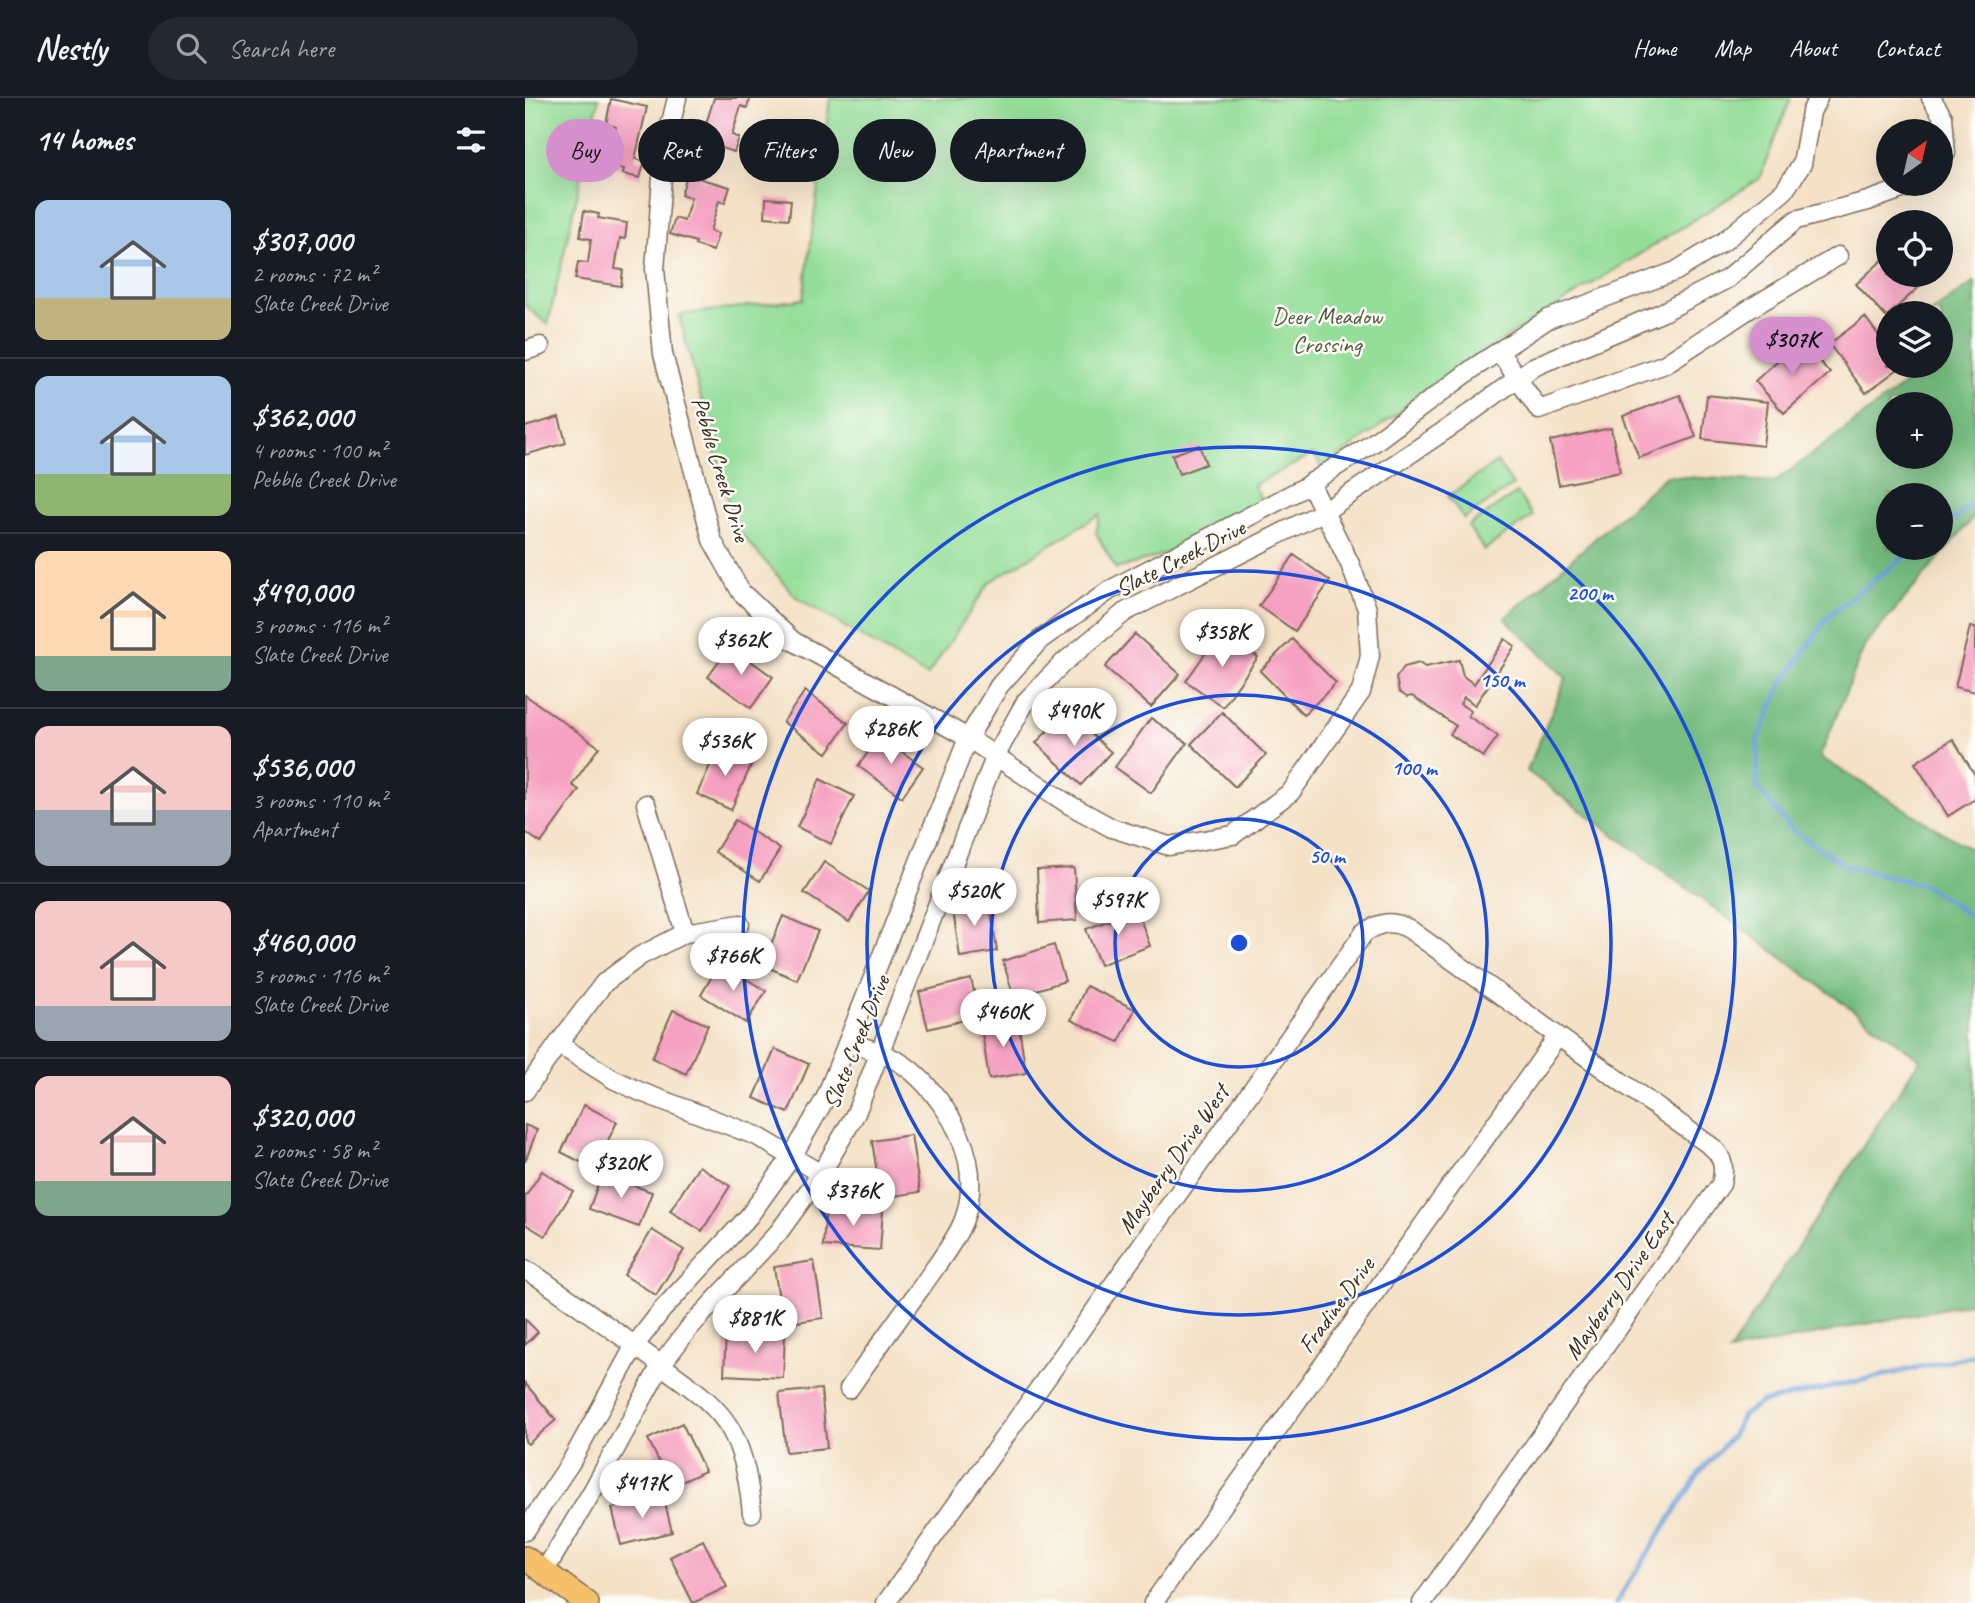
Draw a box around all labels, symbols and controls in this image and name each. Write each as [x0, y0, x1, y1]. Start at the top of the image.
search box [148, 17, 638, 80]
text: Nestly [35, 27, 106, 69]
icon: search [172, 29, 210, 67]
text: Search here [228, 32, 334, 65]
text: Home [1633, 33, 1676, 63]
text: Map [1714, 33, 1751, 63]
text: About [1789, 33, 1837, 63]
text: Contact [1875, 33, 1940, 63]
chip: Buy [546, 119, 624, 182]
chip: Rent [638, 119, 725, 182]
chip: Filters [739, 119, 839, 182]
chip: New [853, 119, 936, 182]
chip: Apartment [950, 119, 1086, 182]
north arrow [1876, 119, 1953, 196]
map controls [1876, 119, 1953, 560]
text: 14 homes [35, 121, 133, 159]
icon: filters [452, 121, 490, 159]
button: locate [1876, 210, 1953, 287]
text: $307,000 [252, 222, 352, 260]
icon: home [91, 228, 175, 312]
text: 2 rooms · 72 m² [252, 260, 376, 289]
text: Slate Creek Drive [252, 289, 387, 318]
park label: Deer Meadow Crossing [1272, 301, 1384, 359]
button: layers [1876, 301, 1953, 378]
pin: $307K [1743, 317, 1841, 377]
text: $307K [1766, 325, 1819, 354]
button: + [1876, 392, 1953, 469]
street label: Pebble Creek Drive [685, 393, 758, 547]
text: $362,000 [252, 398, 353, 436]
icon: home [91, 404, 175, 488]
text: 4 rooms · 100 m² [252, 436, 387, 465]
text: Pebble Creek Drive [252, 465, 396, 494]
button: − [1876, 483, 1953, 560]
street label: Slate Creek Drive [1110, 512, 1252, 603]
text: $490,000 [252, 573, 352, 611]
icon: home [91, 579, 175, 663]
text: 200 m [1567, 580, 1615, 606]
pin: $358K [1173, 610, 1271, 669]
text: 3 rooms · 116 m² [252, 611, 387, 640]
text: $358K [1196, 617, 1248, 646]
pin: $362K [692, 618, 790, 677]
text: $362K [714, 625, 768, 654]
text: Slate Creek Drive [252, 640, 387, 669]
text: 150 m [1479, 667, 1527, 693]
pin: $490K [1025, 688, 1123, 748]
text: $490K [1048, 696, 1100, 725]
pin: $286K [842, 706, 940, 766]
text: $286K [864, 714, 918, 743]
pin: $536K [676, 718, 774, 778]
text: $536K [698, 726, 752, 755]
text: $536,000 [252, 748, 353, 786]
icon: home [91, 754, 175, 838]
text: 100 m [1391, 755, 1439, 781]
text: 3 rooms · 110 m² [252, 786, 387, 815]
text: Apartment [252, 815, 337, 844]
text: 50 m [1309, 843, 1347, 869]
pin: $520K [925, 868, 1023, 928]
text: $520K [948, 876, 1000, 905]
pin: $597K [1069, 878, 1167, 937]
text: $597K [1092, 885, 1144, 914]
text: $460,000 [252, 923, 353, 961]
icon: home [91, 929, 175, 1013]
centre of rings [1227, 931, 1251, 955]
pin: $766K [684, 934, 782, 993]
text: $766K [706, 941, 760, 970]
text: 3 rooms · 116 m² [252, 961, 387, 990]
street label: Slate Creek Drive [816, 969, 897, 1113]
text: Slate Creek Drive [252, 990, 387, 1019]
pin: $460K [954, 990, 1052, 1049]
text: $460K [976, 997, 1030, 1026]
street label: Mayberry Drive West [1111, 1076, 1237, 1239]
text: $320,000 [252, 1098, 352, 1136]
icon: home [91, 1104, 175, 1188]
text: 2 rooms · 58 m² [252, 1136, 376, 1165]
pin: $320K [572, 1140, 670, 1200]
text: $320K [594, 1148, 648, 1177]
text: Slate Creek Drive [252, 1165, 387, 1194]
pin: $376K [804, 1168, 902, 1228]
text: $376K [826, 1176, 880, 1205]
street label: Mayberry Drive East [1557, 1204, 1682, 1365]
street label: Fradine Drive [1291, 1249, 1382, 1359]
pin: $881K [706, 1296, 804, 1355]
text: $881K [728, 1303, 782, 1332]
pin: $417K [593, 1460, 691, 1520]
text: $417K [616, 1468, 669, 1497]

